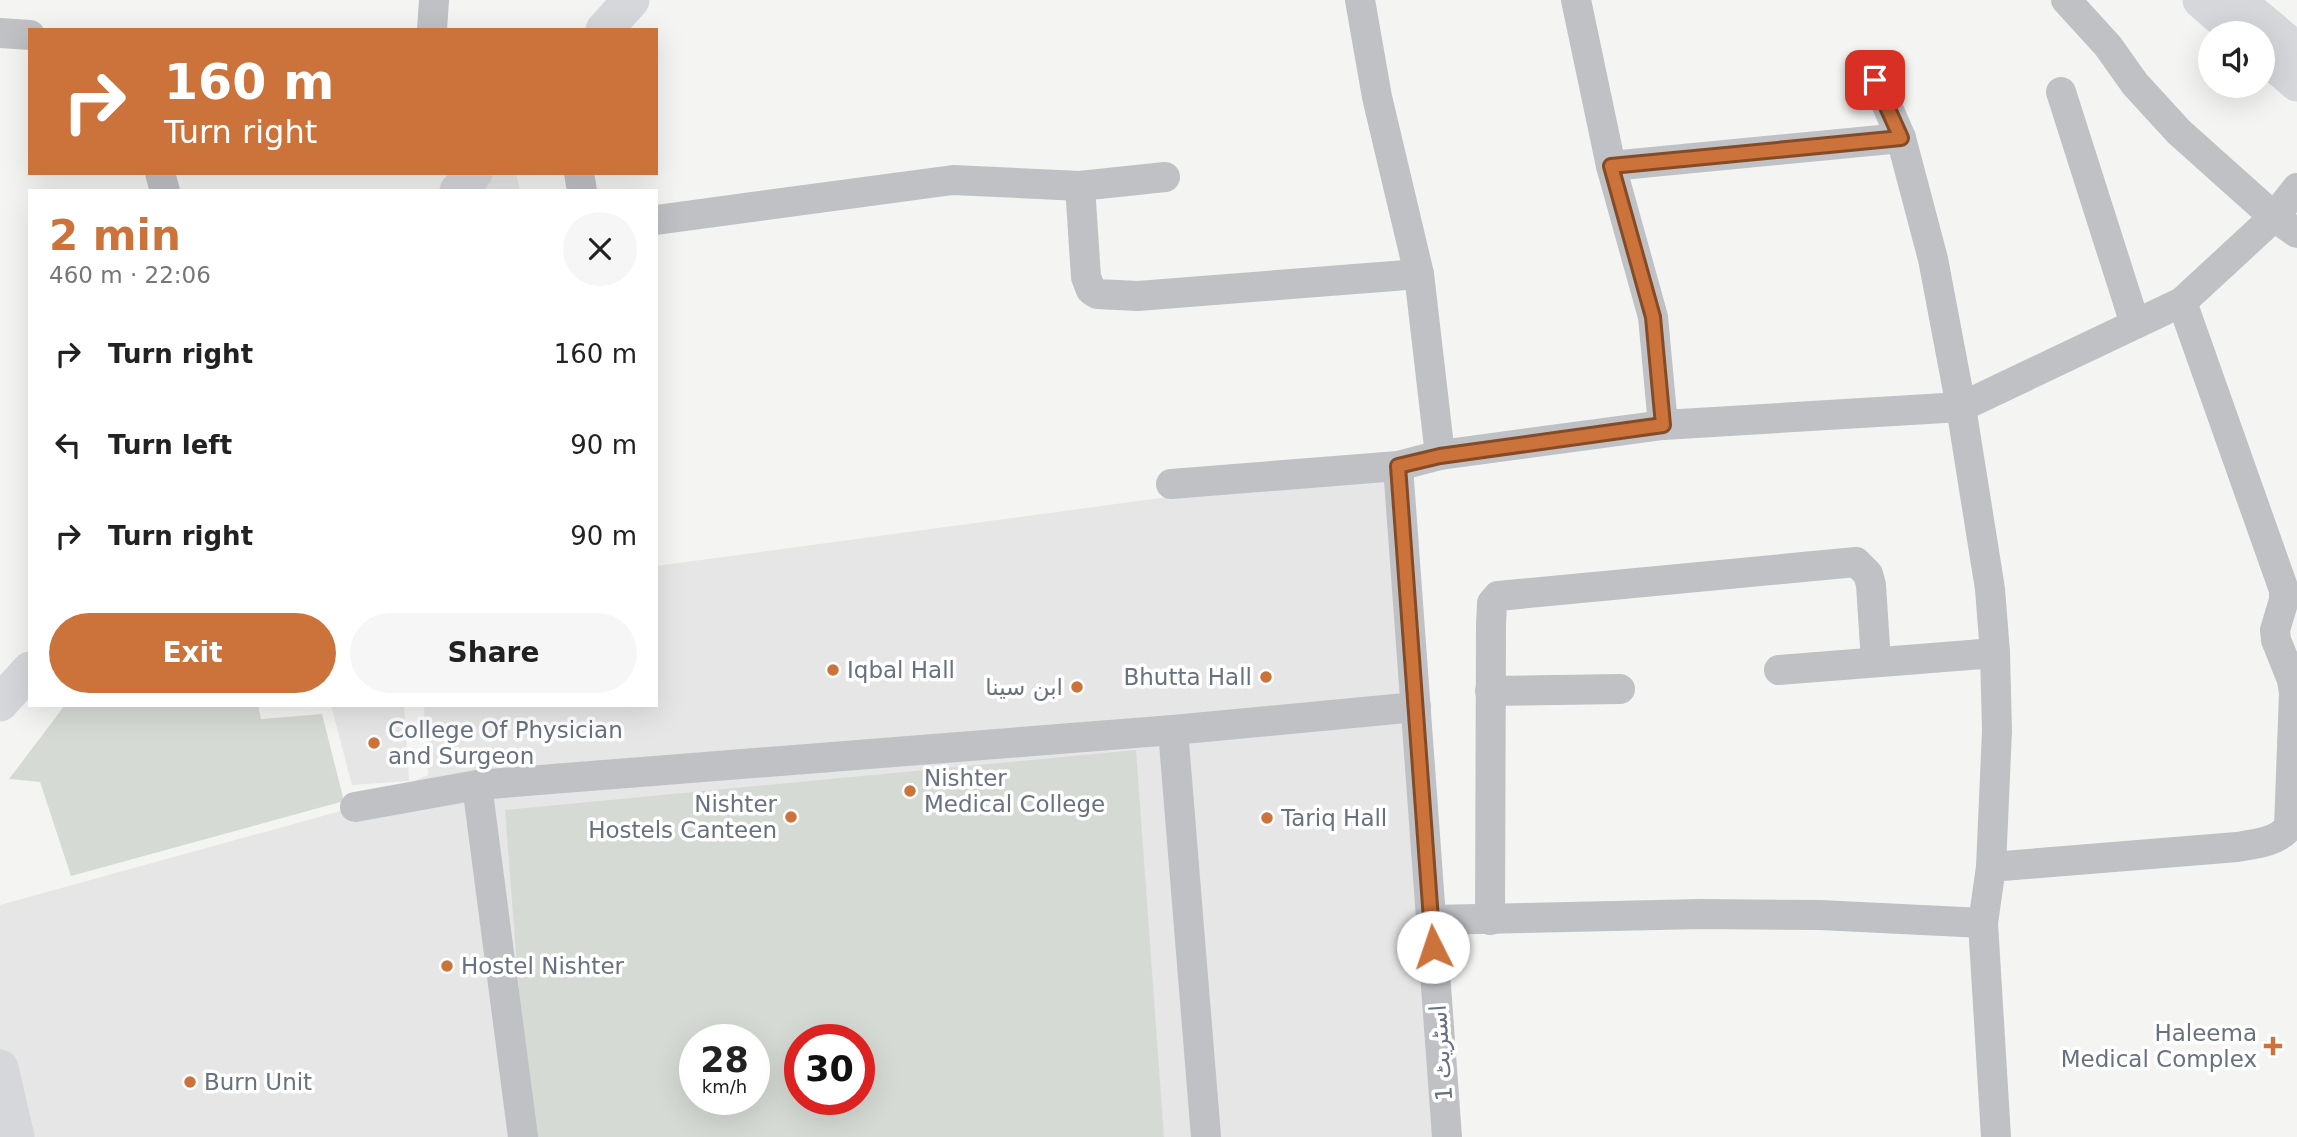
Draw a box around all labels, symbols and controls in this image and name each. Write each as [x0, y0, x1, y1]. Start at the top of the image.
map controls [2198, 21, 2275, 98]
button: sound [2198, 21, 2275, 98]
pin [1845, 50, 1905, 110]
text: 160 m [164, 54, 334, 111]
icon: right [49, 56, 140, 147]
icon: arrive [1856, 61, 1894, 99]
text: Turn right [164, 113, 317, 151]
text: 2 min [49, 211, 181, 260]
button: close [563, 212, 637, 286]
text: 460 m · 22:06 [49, 262, 211, 288]
icon: right [49, 335, 87, 373]
text: Turn right [108, 339, 253, 369]
text: 160 m [554, 339, 637, 369]
icon: left [49, 426, 87, 464]
text: Turn left [108, 430, 232, 460]
text: 90 m [570, 430, 637, 460]
icon: right [49, 517, 87, 555]
text: Turn right [108, 521, 253, 551]
text: 90 m [570, 521, 637, 551]
button: Exit [49, 613, 336, 693]
button: Share [350, 613, 637, 693]
place label: Iqbal Hall [847, 657, 955, 683]
marker: Iqbal Hall [825, 662, 841, 678]
place label: Bhutta Hall [1123, 664, 1252, 690]
marker: Bhutta Hall [1258, 669, 1274, 685]
place label: ابن سینا [985, 674, 1063, 701]
marker: ابن سینا [1069, 679, 1085, 695]
place label: College Of Physician and Surgeon [388, 717, 623, 769]
marker: College Of Physician and Surgeon [366, 735, 382, 751]
place label: Nishter Medical College [924, 765, 1105, 817]
marker: Nishter Medical College [902, 783, 918, 799]
place label: Nishter Hostels Canteen [588, 791, 778, 843]
place label: Tariq Hall [1280, 805, 1387, 831]
marker: Nishter Hostels Canteen [783, 809, 799, 825]
marker: Tariq Hall [1259, 810, 1275, 826]
position arrow [1396, 910, 1470, 984]
place label: Hostel Nishter [461, 953, 625, 979]
marker: Hostel Nishter [439, 958, 455, 974]
street label: اسٹریٹ 1 [1425, 1004, 1458, 1102]
place label: Haleema Medical Complex [2061, 1020, 2257, 1072]
speed limit sign: 30 [784, 1024, 875, 1115]
marker: Haleema Medical Complex [2263, 1036, 2283, 1056]
text: 28 [700, 1040, 749, 1080]
place label: Burn Unit [204, 1069, 312, 1095]
marker: Burn Unit [182, 1074, 198, 1090]
text: km/h [702, 1076, 747, 1097]

